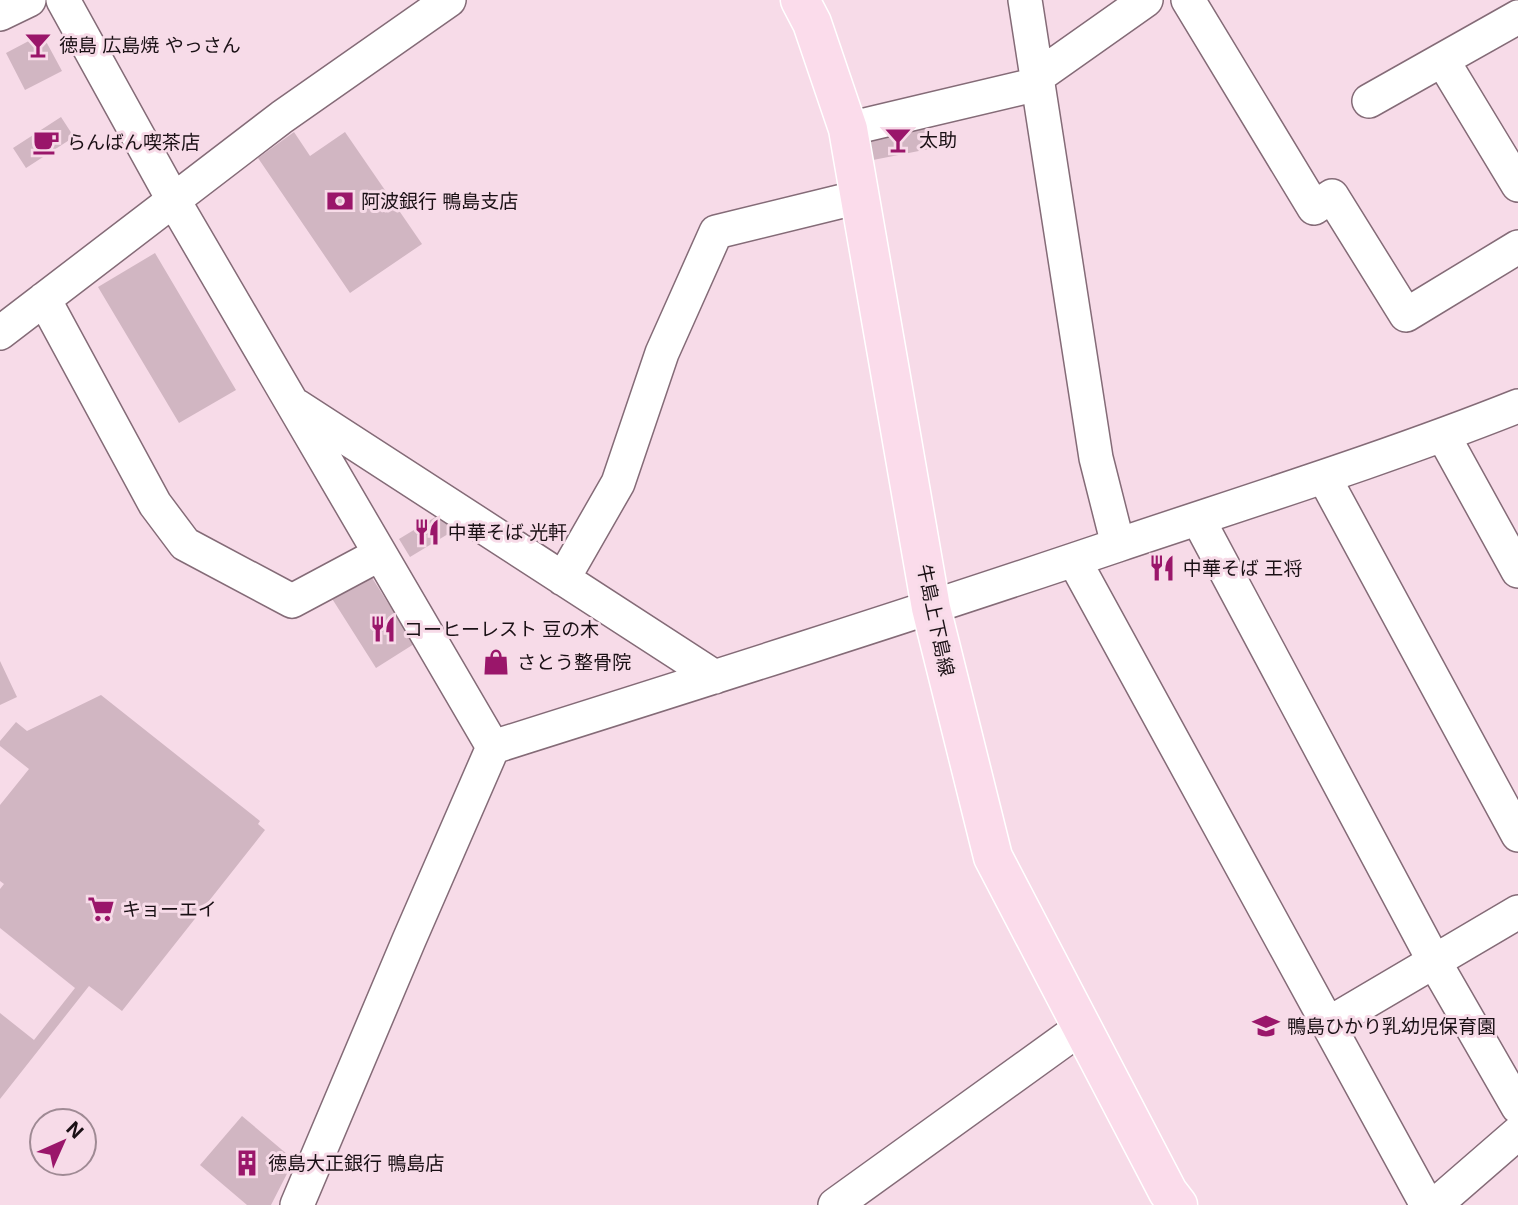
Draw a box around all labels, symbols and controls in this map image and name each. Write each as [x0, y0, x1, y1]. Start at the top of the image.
bar icon: 徳島 広島焼 やっさん [23, 30, 53, 60]
place label: 徳島 広島焼 やっさん [59, 34, 241, 57]
bar icon: 太助 [883, 125, 913, 155]
cafe icon: らんばん喫茶店 [31, 127, 61, 157]
place label: 太助 [919, 129, 957, 152]
place label: らんばん喫茶店 [67, 131, 200, 154]
bank icon: 阿波銀行 鴨島支店 [325, 186, 355, 216]
place label: 阿波銀行 鴨島支店 [361, 190, 518, 213]
restaurant icon: 中華そば 光軒 [412, 517, 442, 547]
place label: 中華そば 光軒 [448, 521, 567, 544]
restaurant icon: 中華そば 王将 [1147, 553, 1177, 583]
place label: 中華そば 王将 [1183, 557, 1302, 580]
street label: 牛島上下島線 [912, 562, 959, 678]
restaurant icon: コーヒーレスト 豆の木 [368, 614, 398, 644]
place label: コーヒーレスト 豆の木 [404, 618, 599, 641]
shop icon: さとう整骨院 [481, 647, 511, 677]
place label: さとう整骨院 [517, 651, 631, 674]
supermarket icon: キョーエイ [86, 894, 116, 924]
place label: キョーエイ [122, 898, 217, 921]
school or university icon: 鴨島ひかり乳幼児保育園 [1251, 1011, 1281, 1041]
place label: 鴨島ひかり乳幼児保育園 [1287, 1015, 1496, 1038]
north arrow [28, 1107, 98, 1177]
text: N [61, 1117, 88, 1144]
building icon: 徳島大正銀行 鴨島店 [232, 1148, 262, 1178]
place label: 徳島大正銀行 鴨島店 [268, 1152, 444, 1175]

